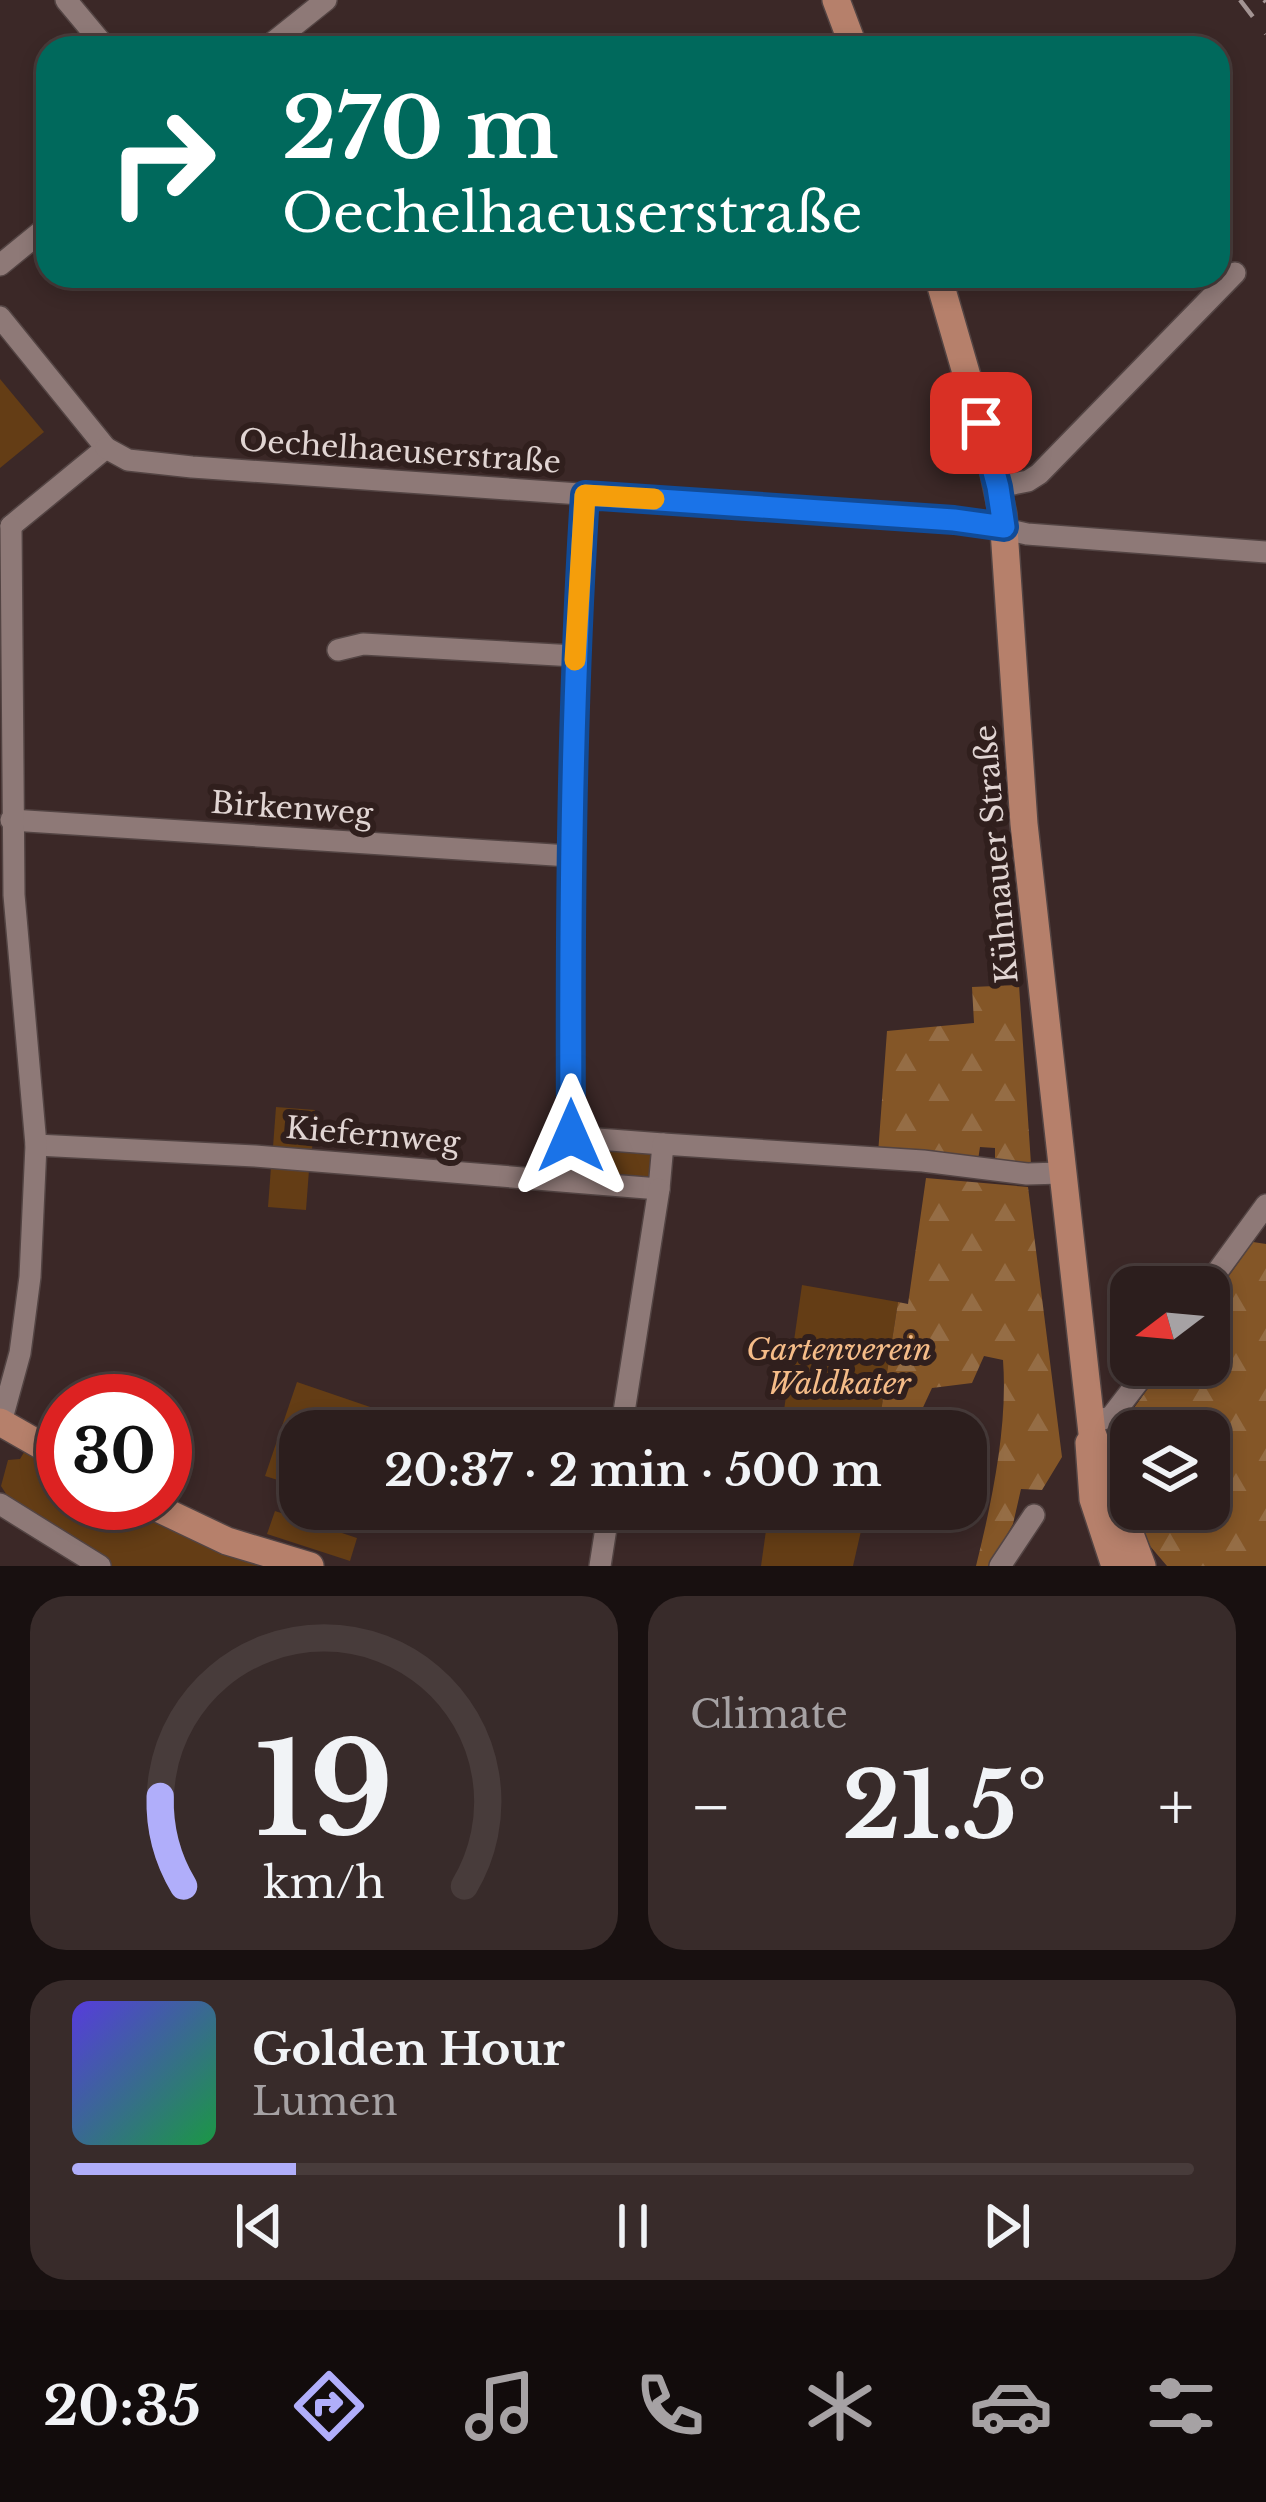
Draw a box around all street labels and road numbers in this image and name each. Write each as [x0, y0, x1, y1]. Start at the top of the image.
street label: Oechelhaeuserstraße [238, 421, 562, 481]
street label: Kühnauer Straße [966, 723, 1026, 985]
street label: Birkenweg [210, 784, 375, 832]
street label: Kiefernweg [284, 1109, 463, 1161]

